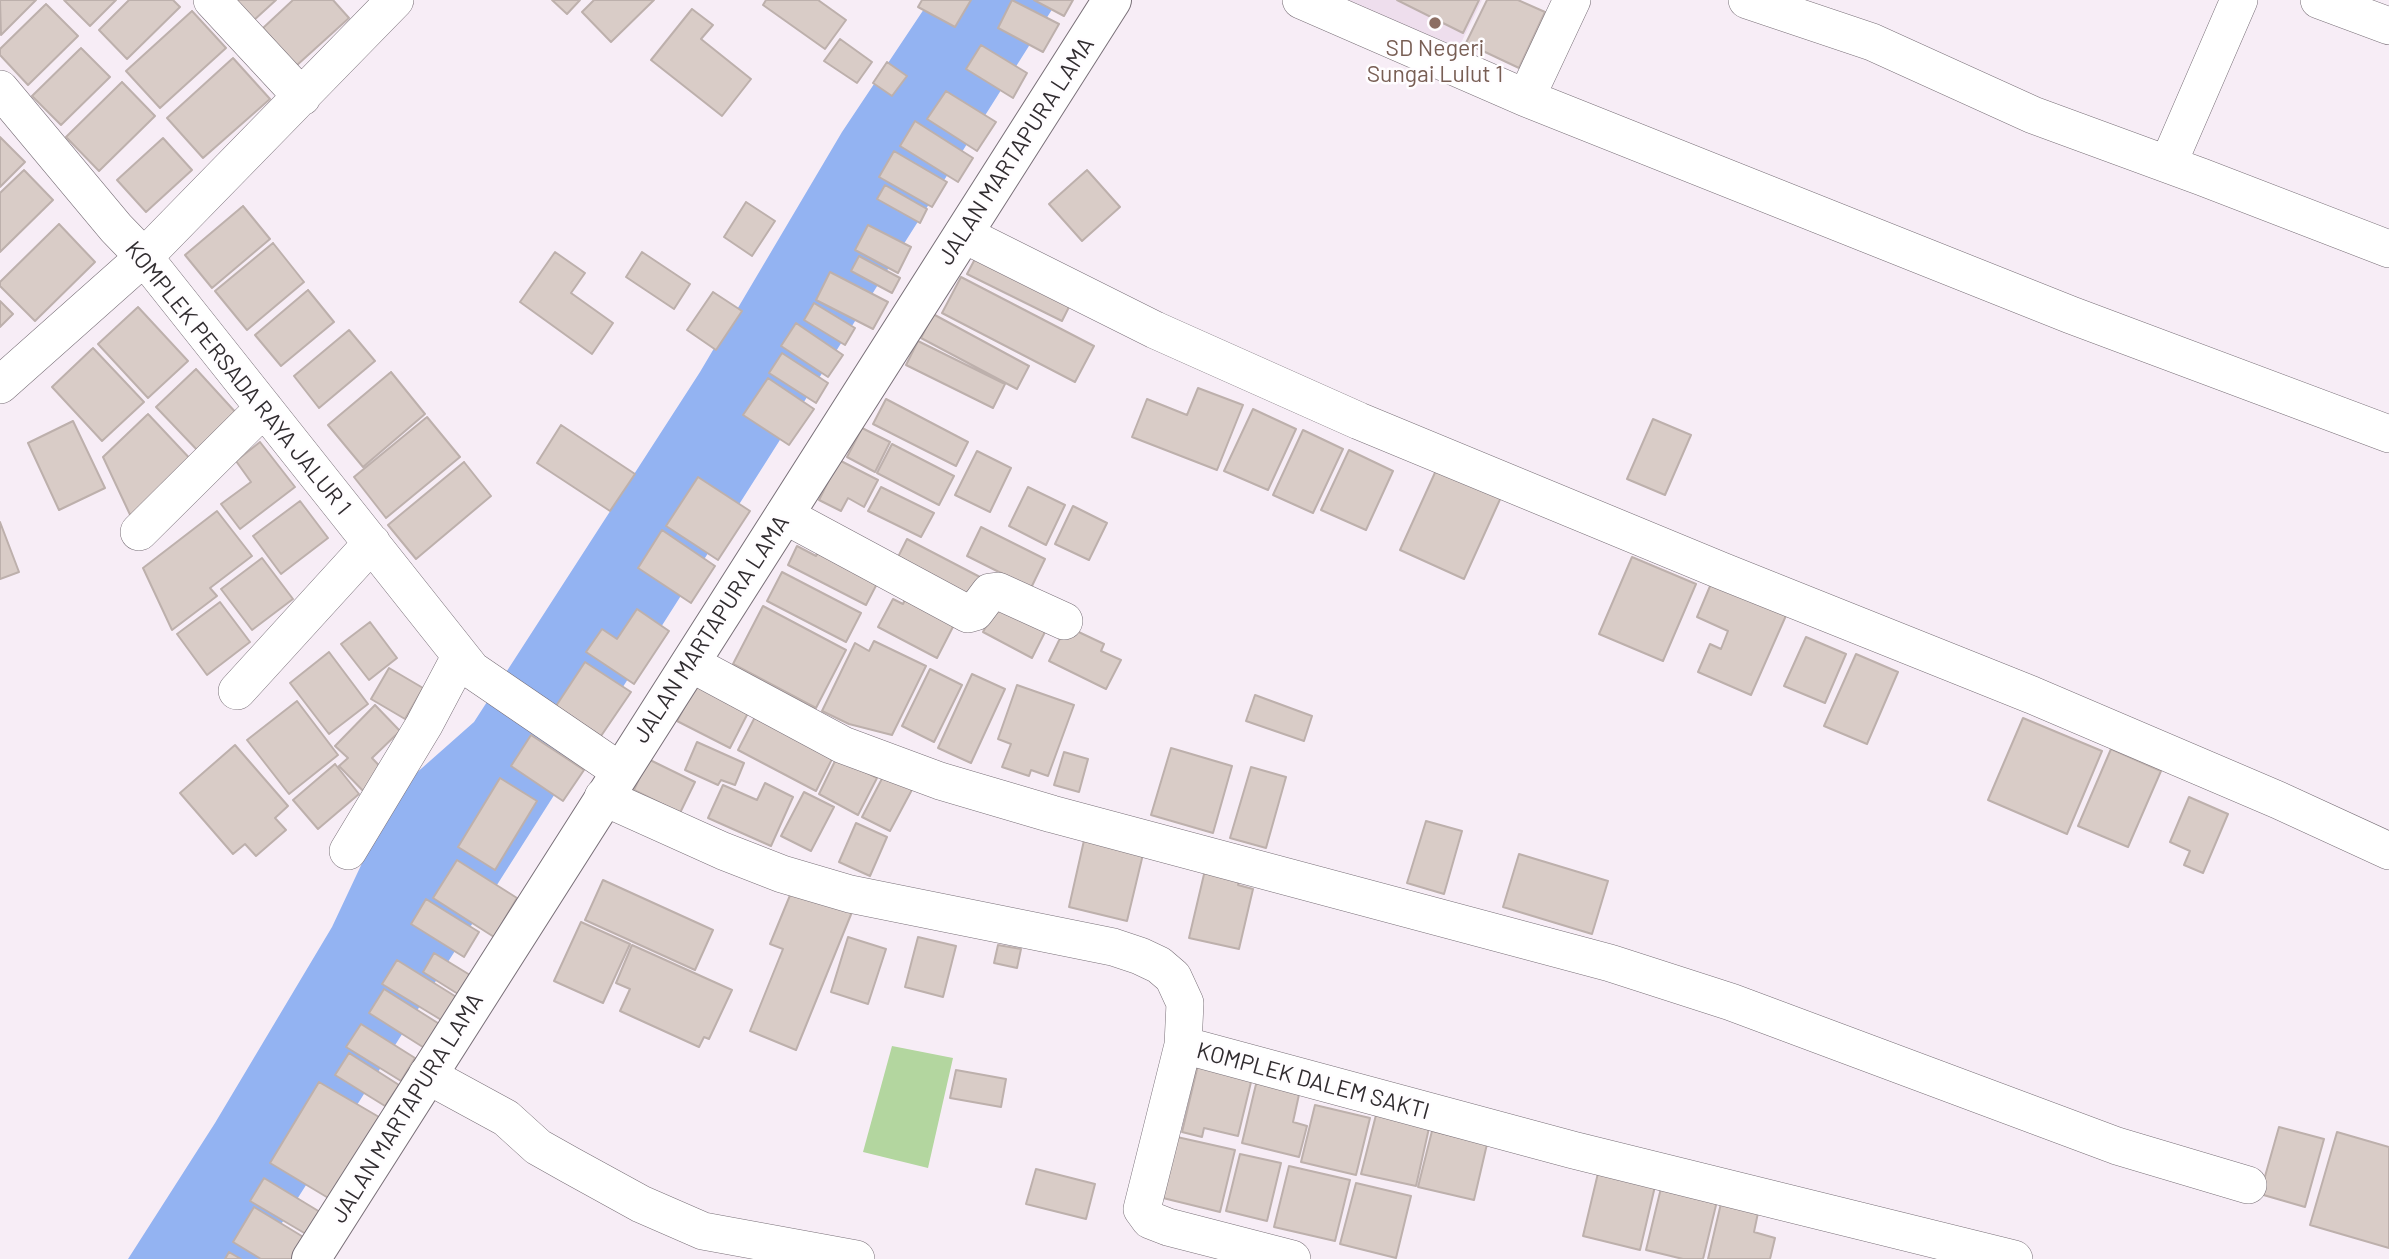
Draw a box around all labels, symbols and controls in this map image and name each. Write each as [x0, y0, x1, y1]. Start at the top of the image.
marker: SD Negeri Sungai Lulut 1 [1427, 15, 1443, 31]
street label: JALAN MARTAPURA LAMA [932, 32, 1100, 270]
place label: SD Negeri Sungai Lulut 1 [1367, 34, 1503, 88]
street label: KOMPLEK PERSADA RAYA JALUR 1 [119, 236, 357, 520]
street label: JALAN MARTAPURA LAMA [627, 510, 795, 748]
street label: JALAN MARTAPURA LAMA [325, 988, 489, 1228]
street label: KOMPLEK DALEM SAKTI [1194, 1037, 1432, 1125]

